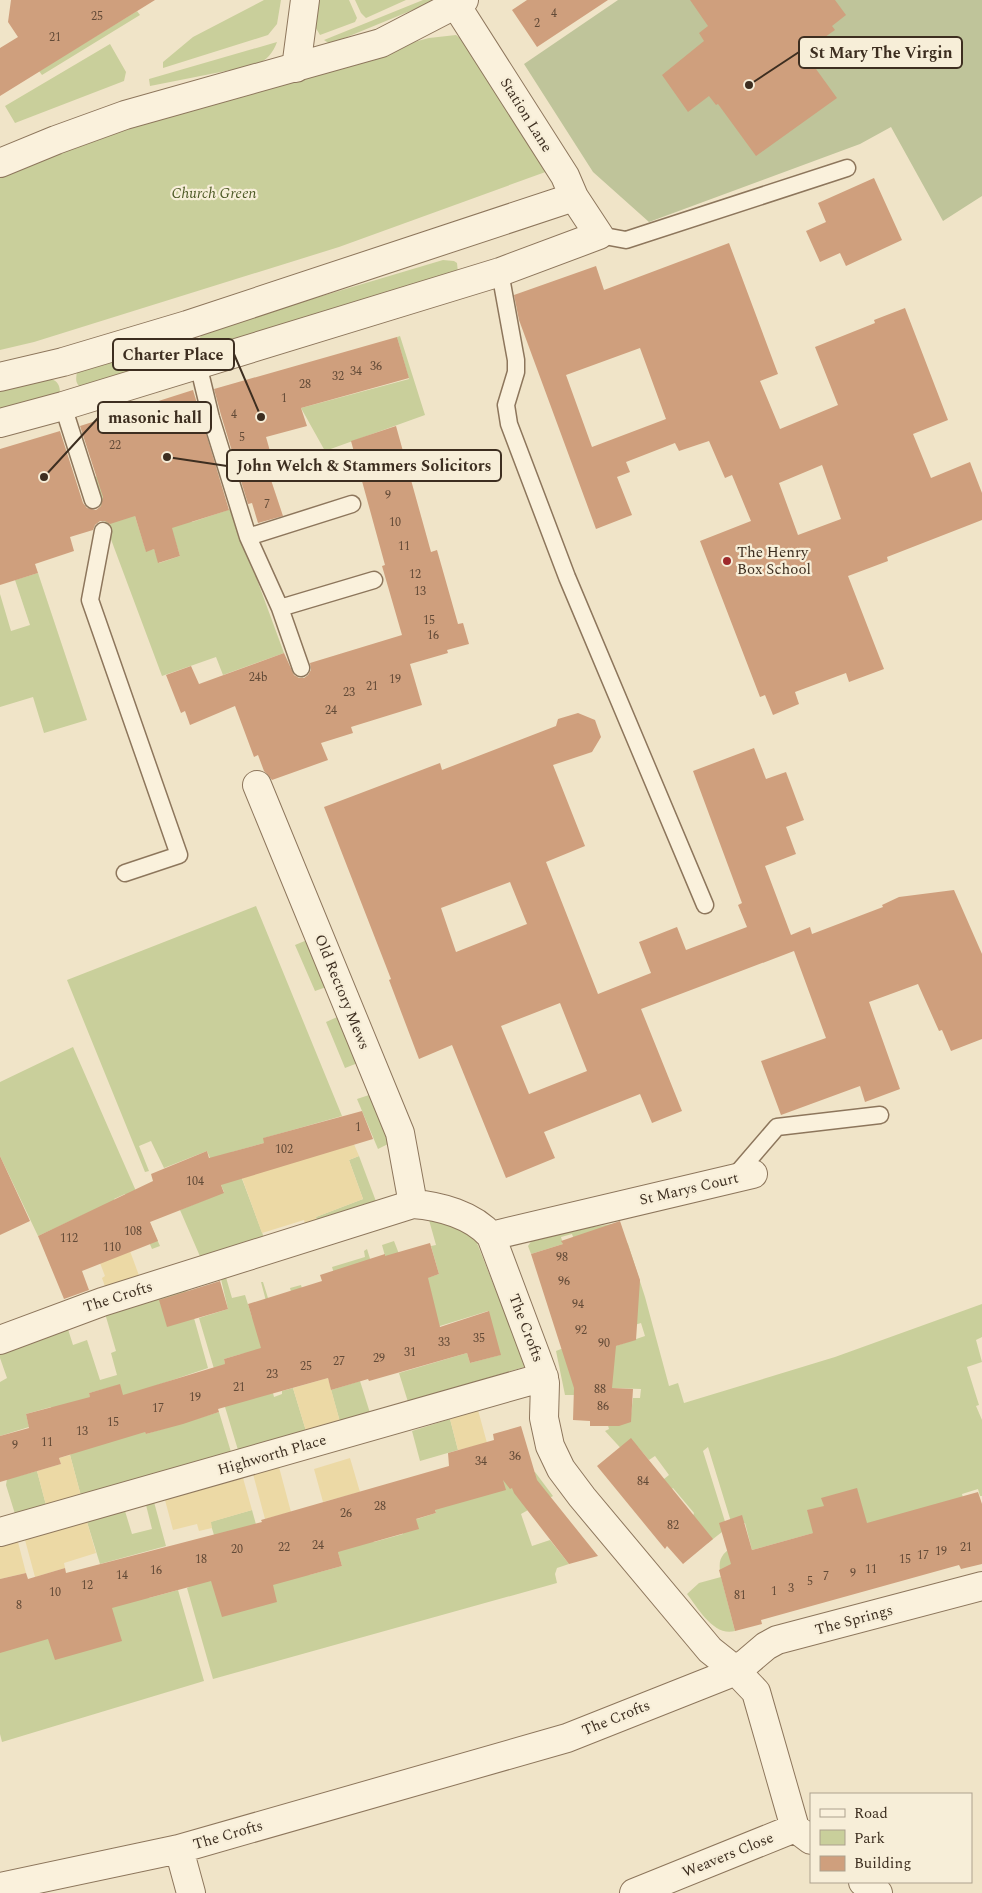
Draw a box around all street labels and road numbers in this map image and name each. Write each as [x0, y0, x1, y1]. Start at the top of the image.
street label: Station Lane [494, 73, 558, 157]
street label: Old Rectory Mews [308, 931, 376, 1053]
street label: St Marys Court [637, 1166, 741, 1212]
street label: The Crofts [80, 1275, 156, 1319]
street label: The Crofts [502, 1290, 550, 1366]
street label: Highworth Place [215, 1428, 329, 1482]
street label: The Springs [812, 1599, 896, 1641]
street label: The Crofts [578, 1694, 654, 1742]
street label: The Crofts [190, 1814, 266, 1856]
street label: Weavers Close [679, 1826, 777, 1884]

